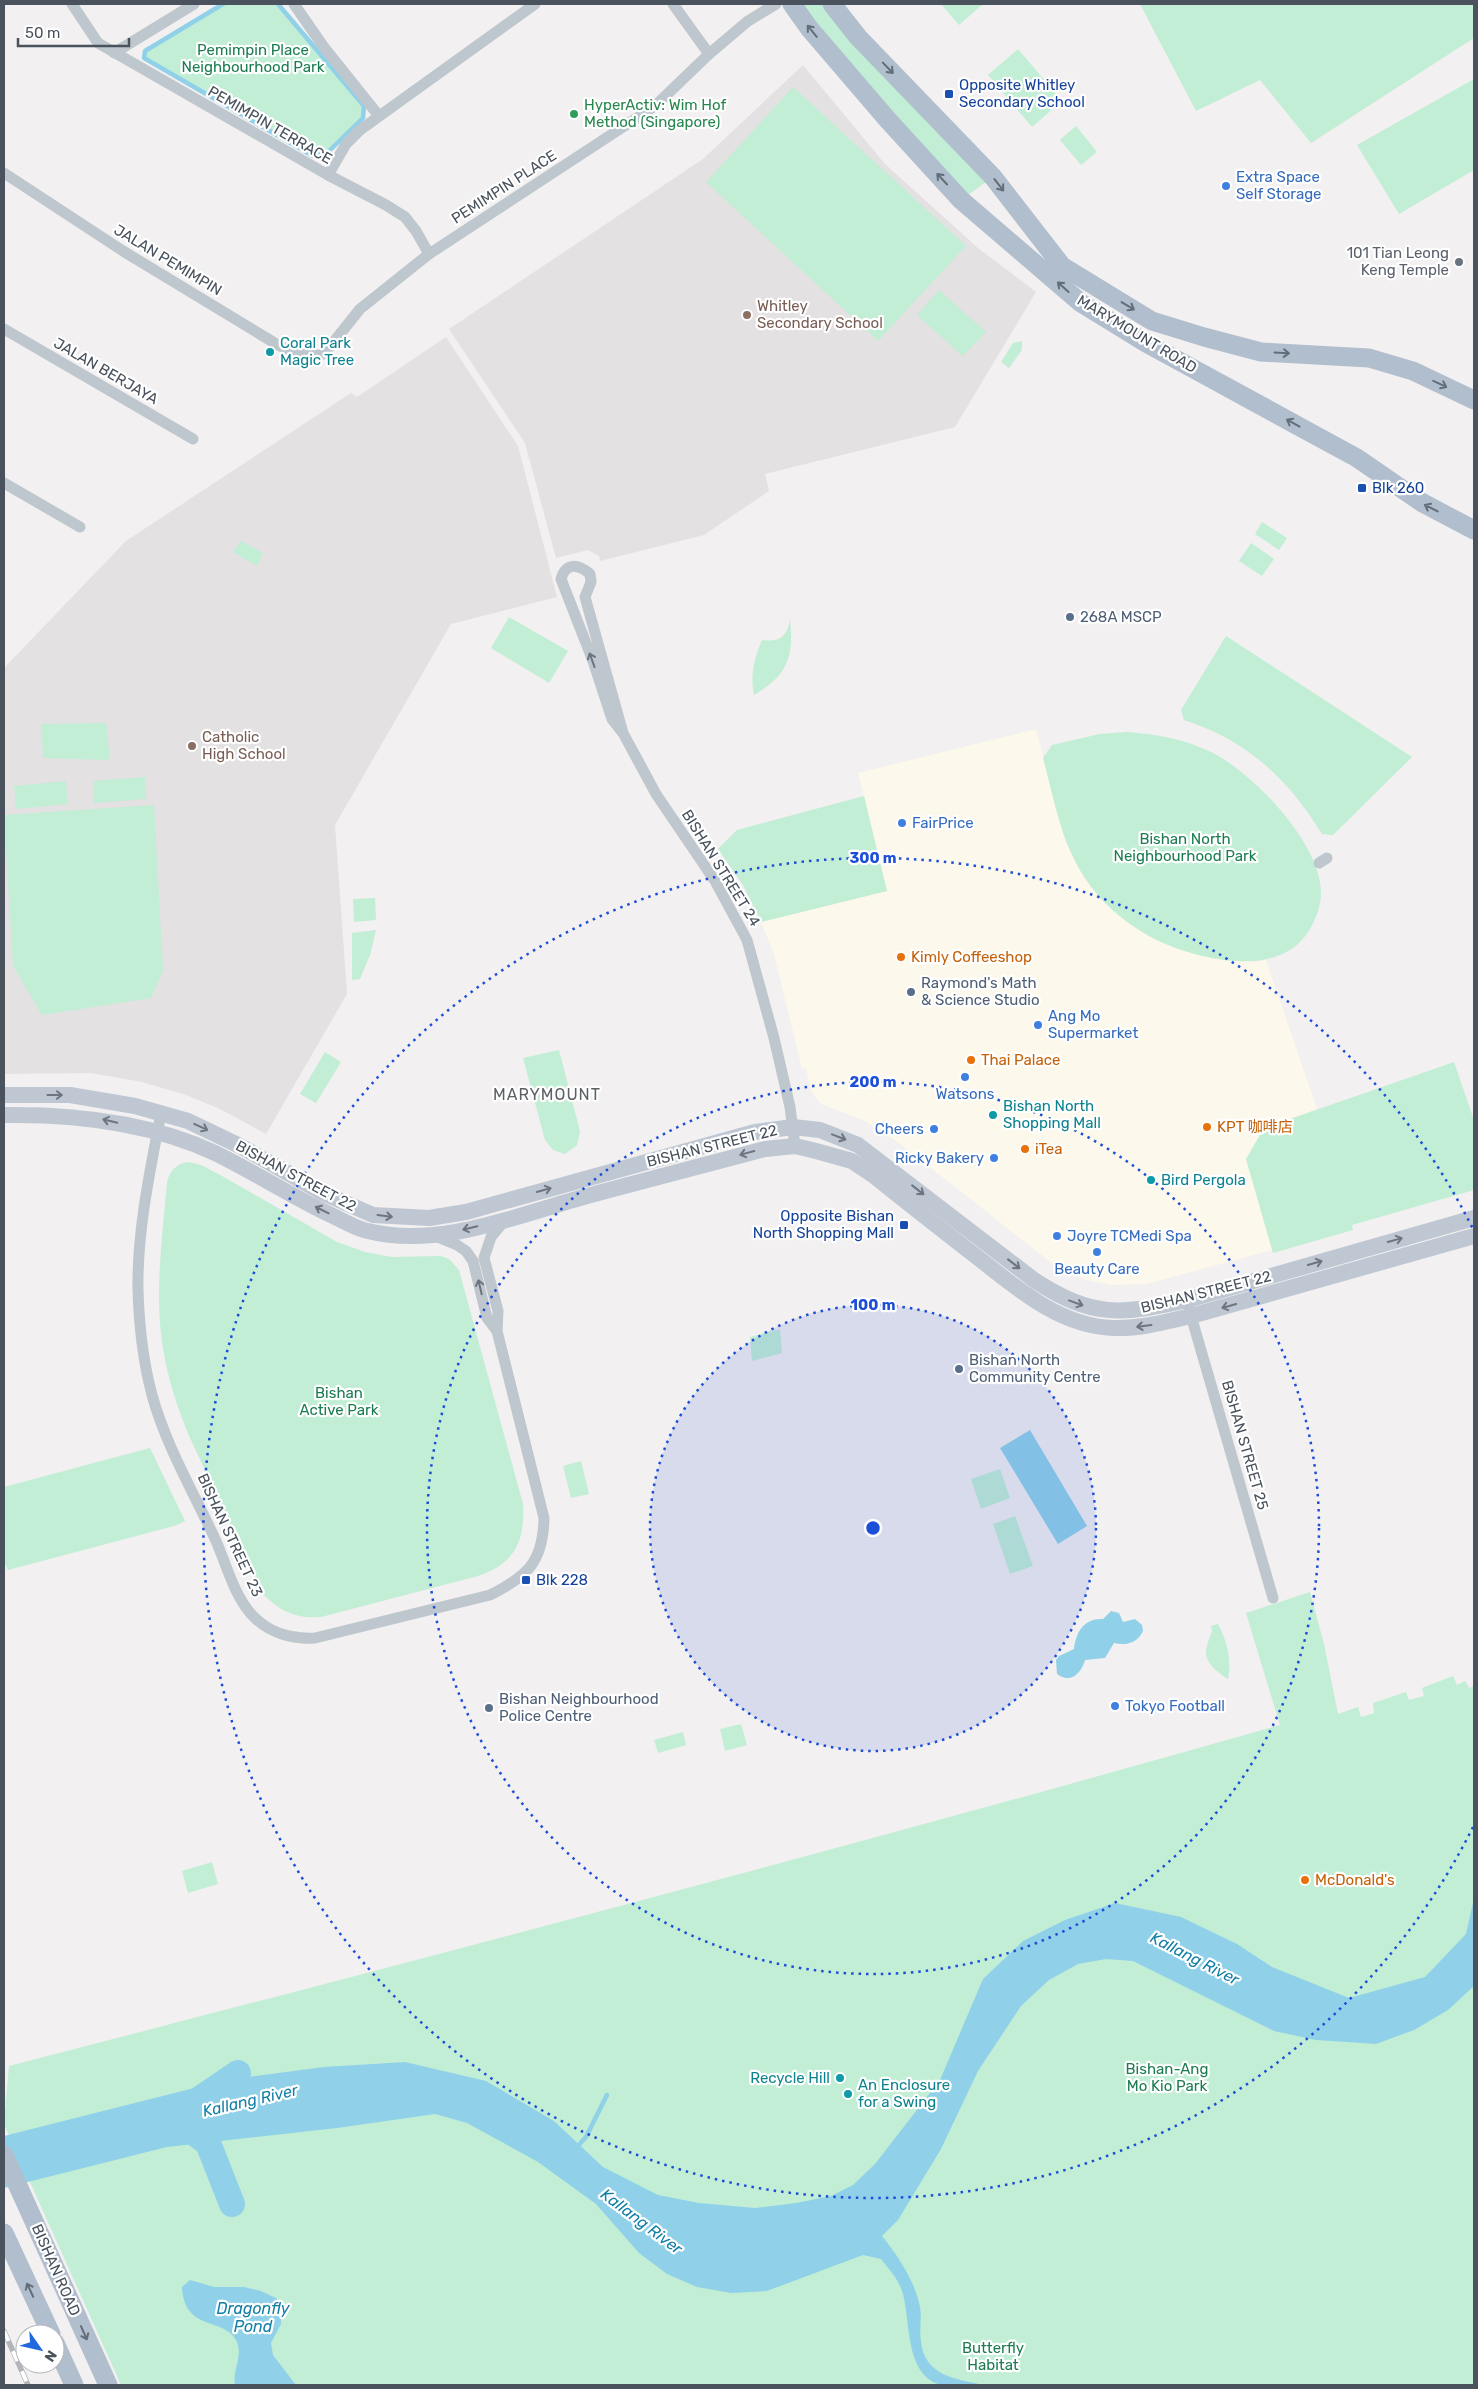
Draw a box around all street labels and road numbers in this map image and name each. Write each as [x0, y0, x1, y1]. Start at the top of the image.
street label: PEMIMPIN TERRACE [205, 82, 335, 168]
street label: PEMIMPIN PLACE [448, 146, 560, 228]
street label: JALAN PEMIMPIN [111, 221, 225, 299]
street label: MARYMOUNT ROAD [1074, 291, 1200, 377]
street label: JALAN BERJAYA [50, 334, 162, 408]
street label: BISHAN STREET 24 [678, 806, 764, 930]
street label: BISHAN STREET 22 [645, 1121, 779, 1171]
street label: BISHAN STREET 22 [233, 1137, 359, 1215]
street label: BISHAN STREET 22 [1139, 1267, 1273, 1317]
street label: BISHAN STREET 25 [1218, 1378, 1272, 1512]
street label: BISHAN STREET 23 [194, 1470, 266, 1600]
street label: BISHAN ROAD [28, 2221, 84, 2319]

